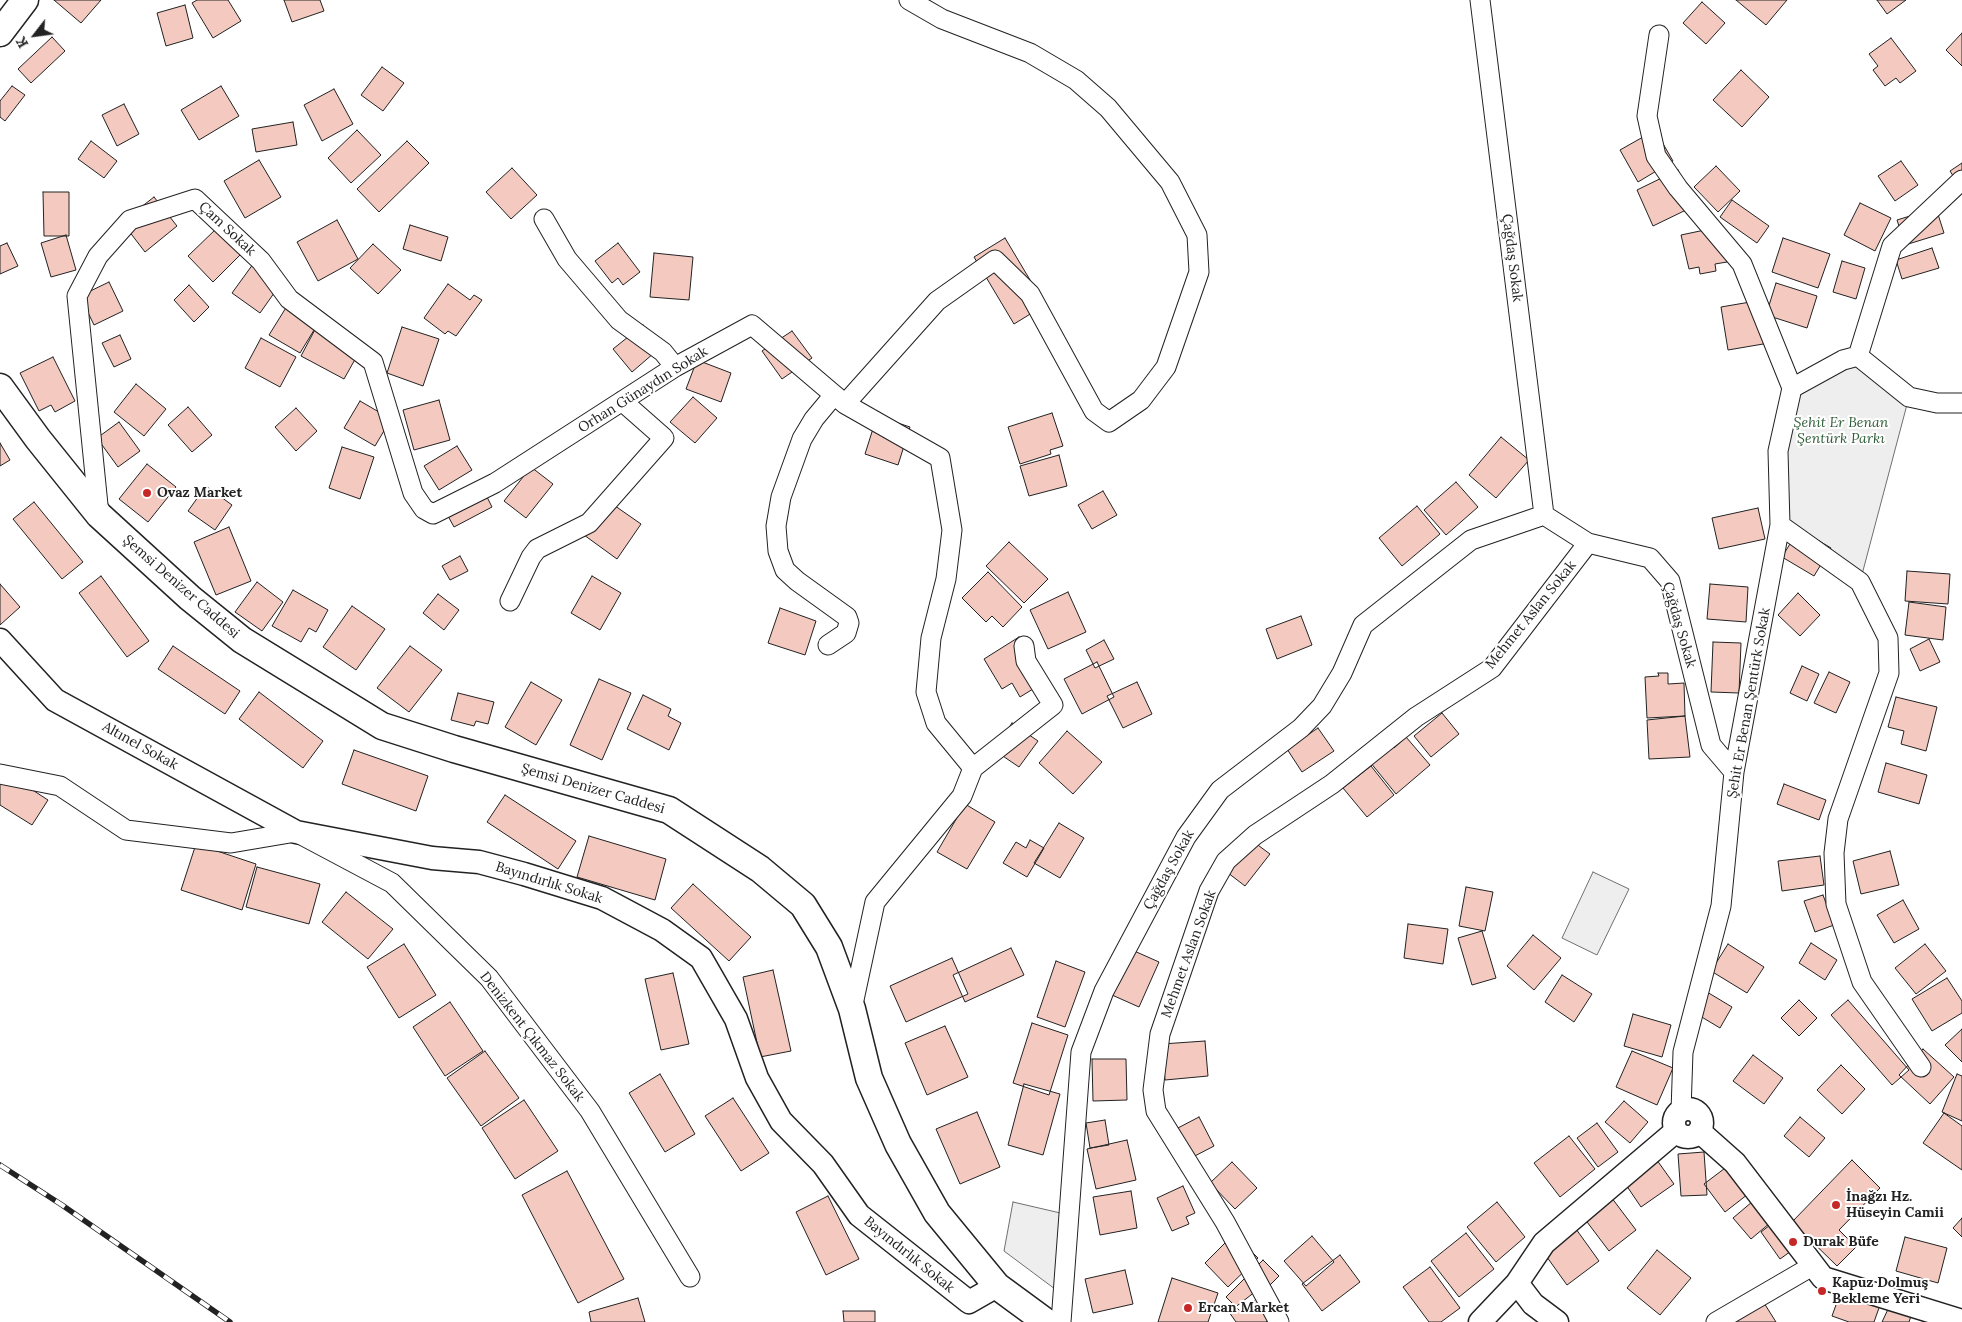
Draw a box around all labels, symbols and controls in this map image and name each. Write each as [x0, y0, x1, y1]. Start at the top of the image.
north arrow [10, 10, 60, 60]
text: K [12, 34, 32, 51]
street label: Çam Sokak [195, 198, 259, 260]
street label: Çağdaş Sokak [1498, 213, 1526, 303]
street label: Orhan Günaydın Sokak [575, 343, 711, 437]
park label: Şehit Er Benan Şentürk Parkı [1794, 415, 1888, 448]
place label: Ovaz Market [157, 485, 242, 501]
marker: Ovaz Market [141, 487, 153, 499]
street label: Şemsi Denizer Caddesi [119, 532, 243, 642]
street label: Mehmet Aslan Sokak [1482, 557, 1580, 673]
street label: Çağdaş Sokak [1659, 580, 1699, 670]
street label: Şehit Er Benan Şentürk Sokak [1724, 606, 1774, 800]
street label: Altınel Sokak [99, 718, 181, 774]
street label: Şemsi Denizer Caddesi [519, 760, 667, 818]
street label: Çağdaş Sokak [1140, 827, 1198, 913]
street label: Bayındırlık Sokak [493, 859, 605, 907]
street label: Mehmet Aslan Sokak [1158, 888, 1220, 1020]
street label: Denizkent Çıkmaz Sokak [476, 969, 588, 1105]
place label: İnağzı Hz. Hüseyin Camii [1846, 1189, 1944, 1222]
marker: İnağzı Hz. Hüseyin Camii [1830, 1199, 1842, 1211]
street label: Bayındırlık Sokak [860, 1213, 958, 1297]
place label: Durak Büfe [1803, 1234, 1879, 1250]
marker: Durak Büfe [1787, 1236, 1799, 1248]
place label: Kapuz Dolmuş Bekleme Yeri [1832, 1275, 1928, 1308]
marker: Kapuz Dolmuş Bekleme Yeri [1816, 1285, 1828, 1297]
place label: Ercan Market [1198, 1300, 1289, 1316]
marker: Ercan Market [1182, 1302, 1194, 1314]

